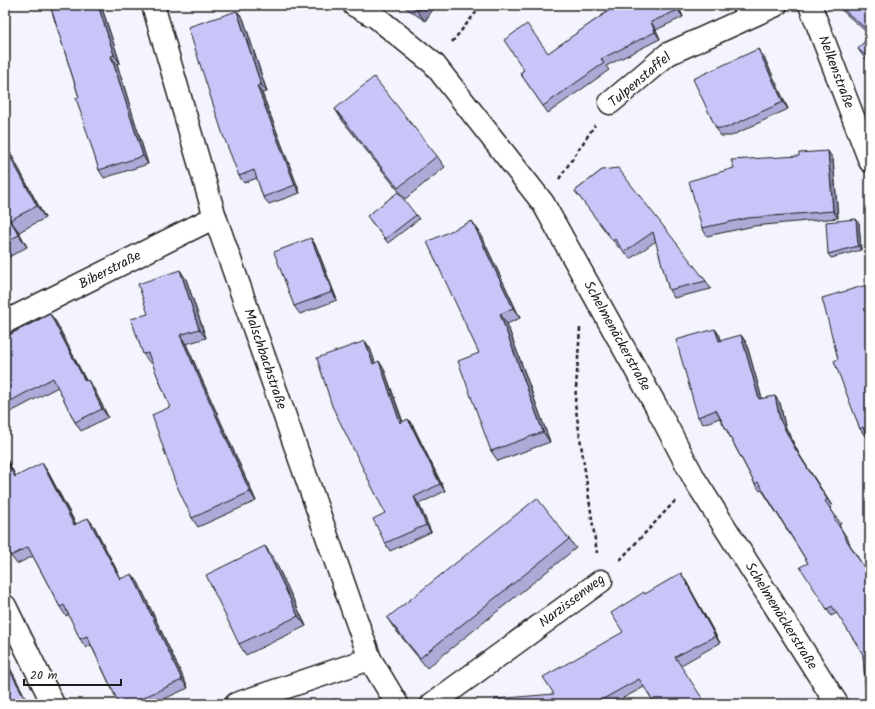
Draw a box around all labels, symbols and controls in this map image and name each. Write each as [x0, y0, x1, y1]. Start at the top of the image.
street label: Nelkenstraße [812, 32, 860, 112]
street label: Tulpenstaffel [604, 47, 677, 113]
street label: Biberstraße [75, 245, 146, 295]
street label: Schelmenäckerstraße [578, 277, 657, 396]
street label: Malschbachstraße [237, 306, 293, 413]
street label: Schelmenäckerstraße [739, 558, 823, 675]
street label: Narzissenweg [534, 569, 610, 633]
scale bar [24, 661, 121, 687]
text: 20 m [30, 666, 58, 685]

